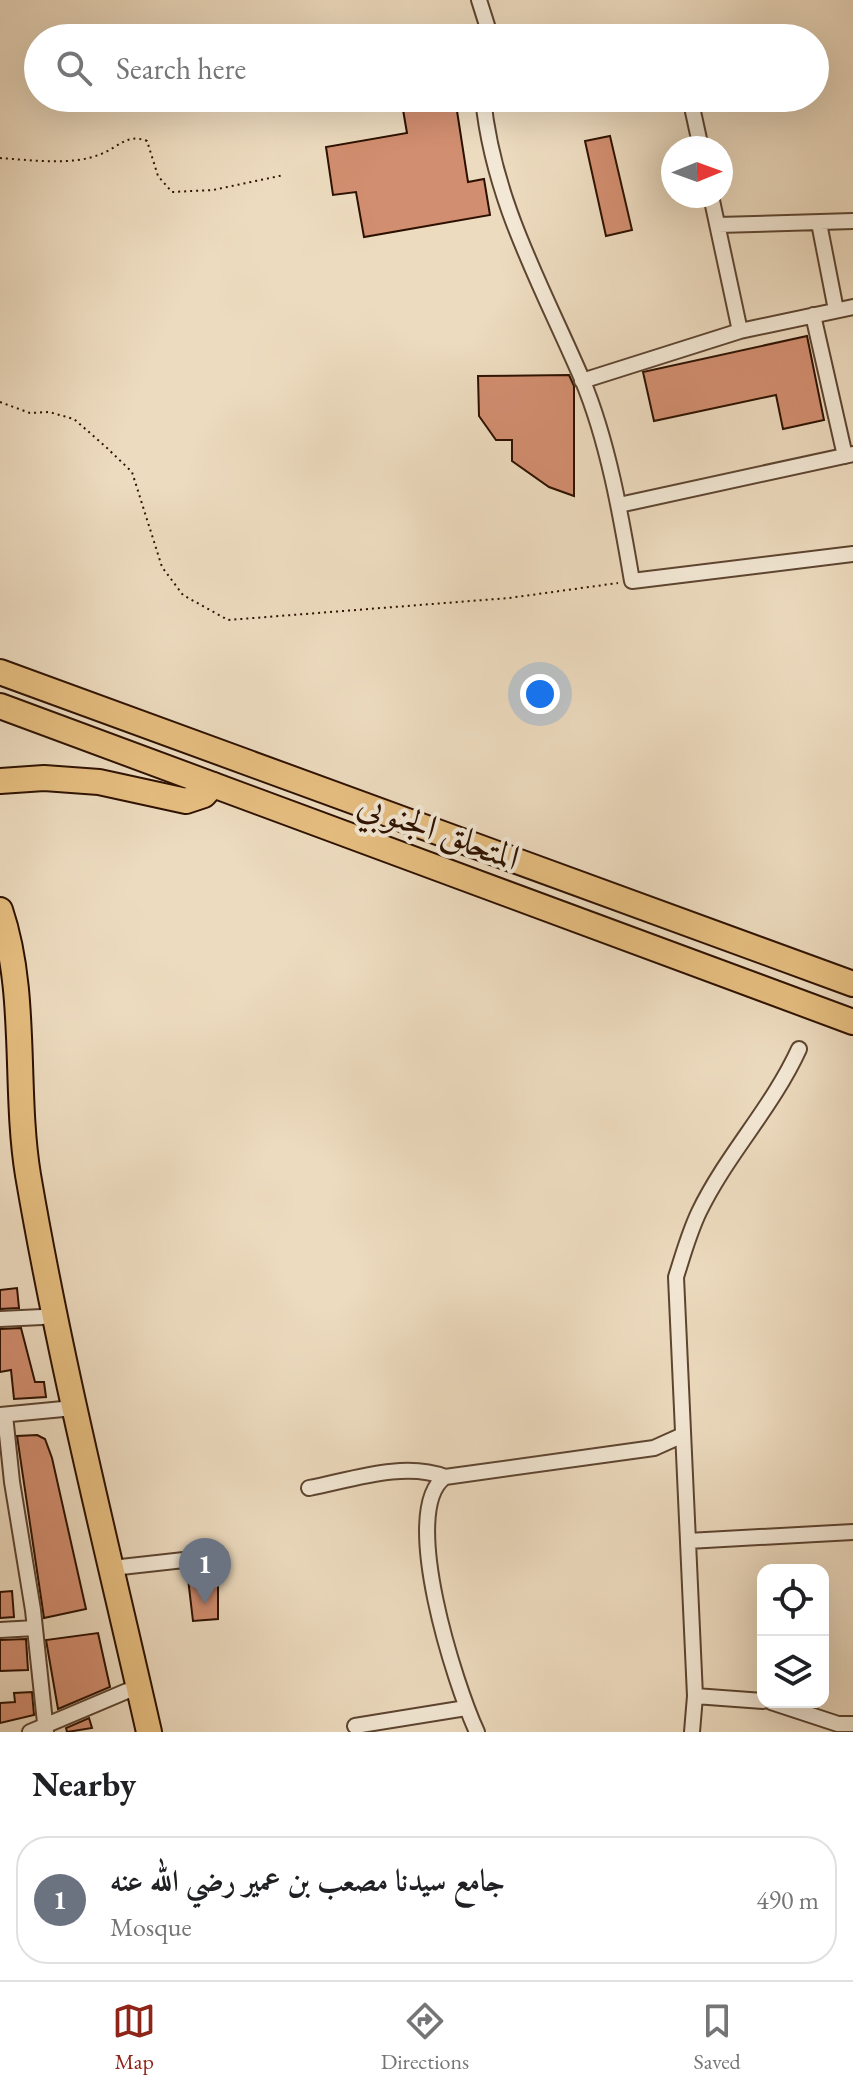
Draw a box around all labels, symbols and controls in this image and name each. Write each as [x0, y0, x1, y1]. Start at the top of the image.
search box [24, 24, 829, 112]
icon: search [52, 46, 96, 90]
text: Search here [116, 49, 246, 88]
north arrow [661, 136, 733, 208]
your location [520, 674, 560, 714]
street label: المتحلق الجنوبي [350, 779, 526, 887]
pin: 1 [179, 1538, 231, 1604]
map controls [757, 1564, 829, 1708]
button: locate [757, 1564, 829, 1636]
button: layers [757, 1636, 829, 1708]
text: Nearby [32, 1762, 136, 1806]
text: جامع سيدنا مصعب بن عمير رضي الله عنه [110, 1861, 505, 1900]
text: 1 [53, 1883, 67, 1917]
text: 490 m [756, 1883, 819, 1917]
text: Mosque [110, 1910, 192, 1944]
tab: Map [112, 1999, 156, 2076]
tab: Directions [381, 1999, 469, 2076]
tab: Saved [694, 1999, 741, 2076]

